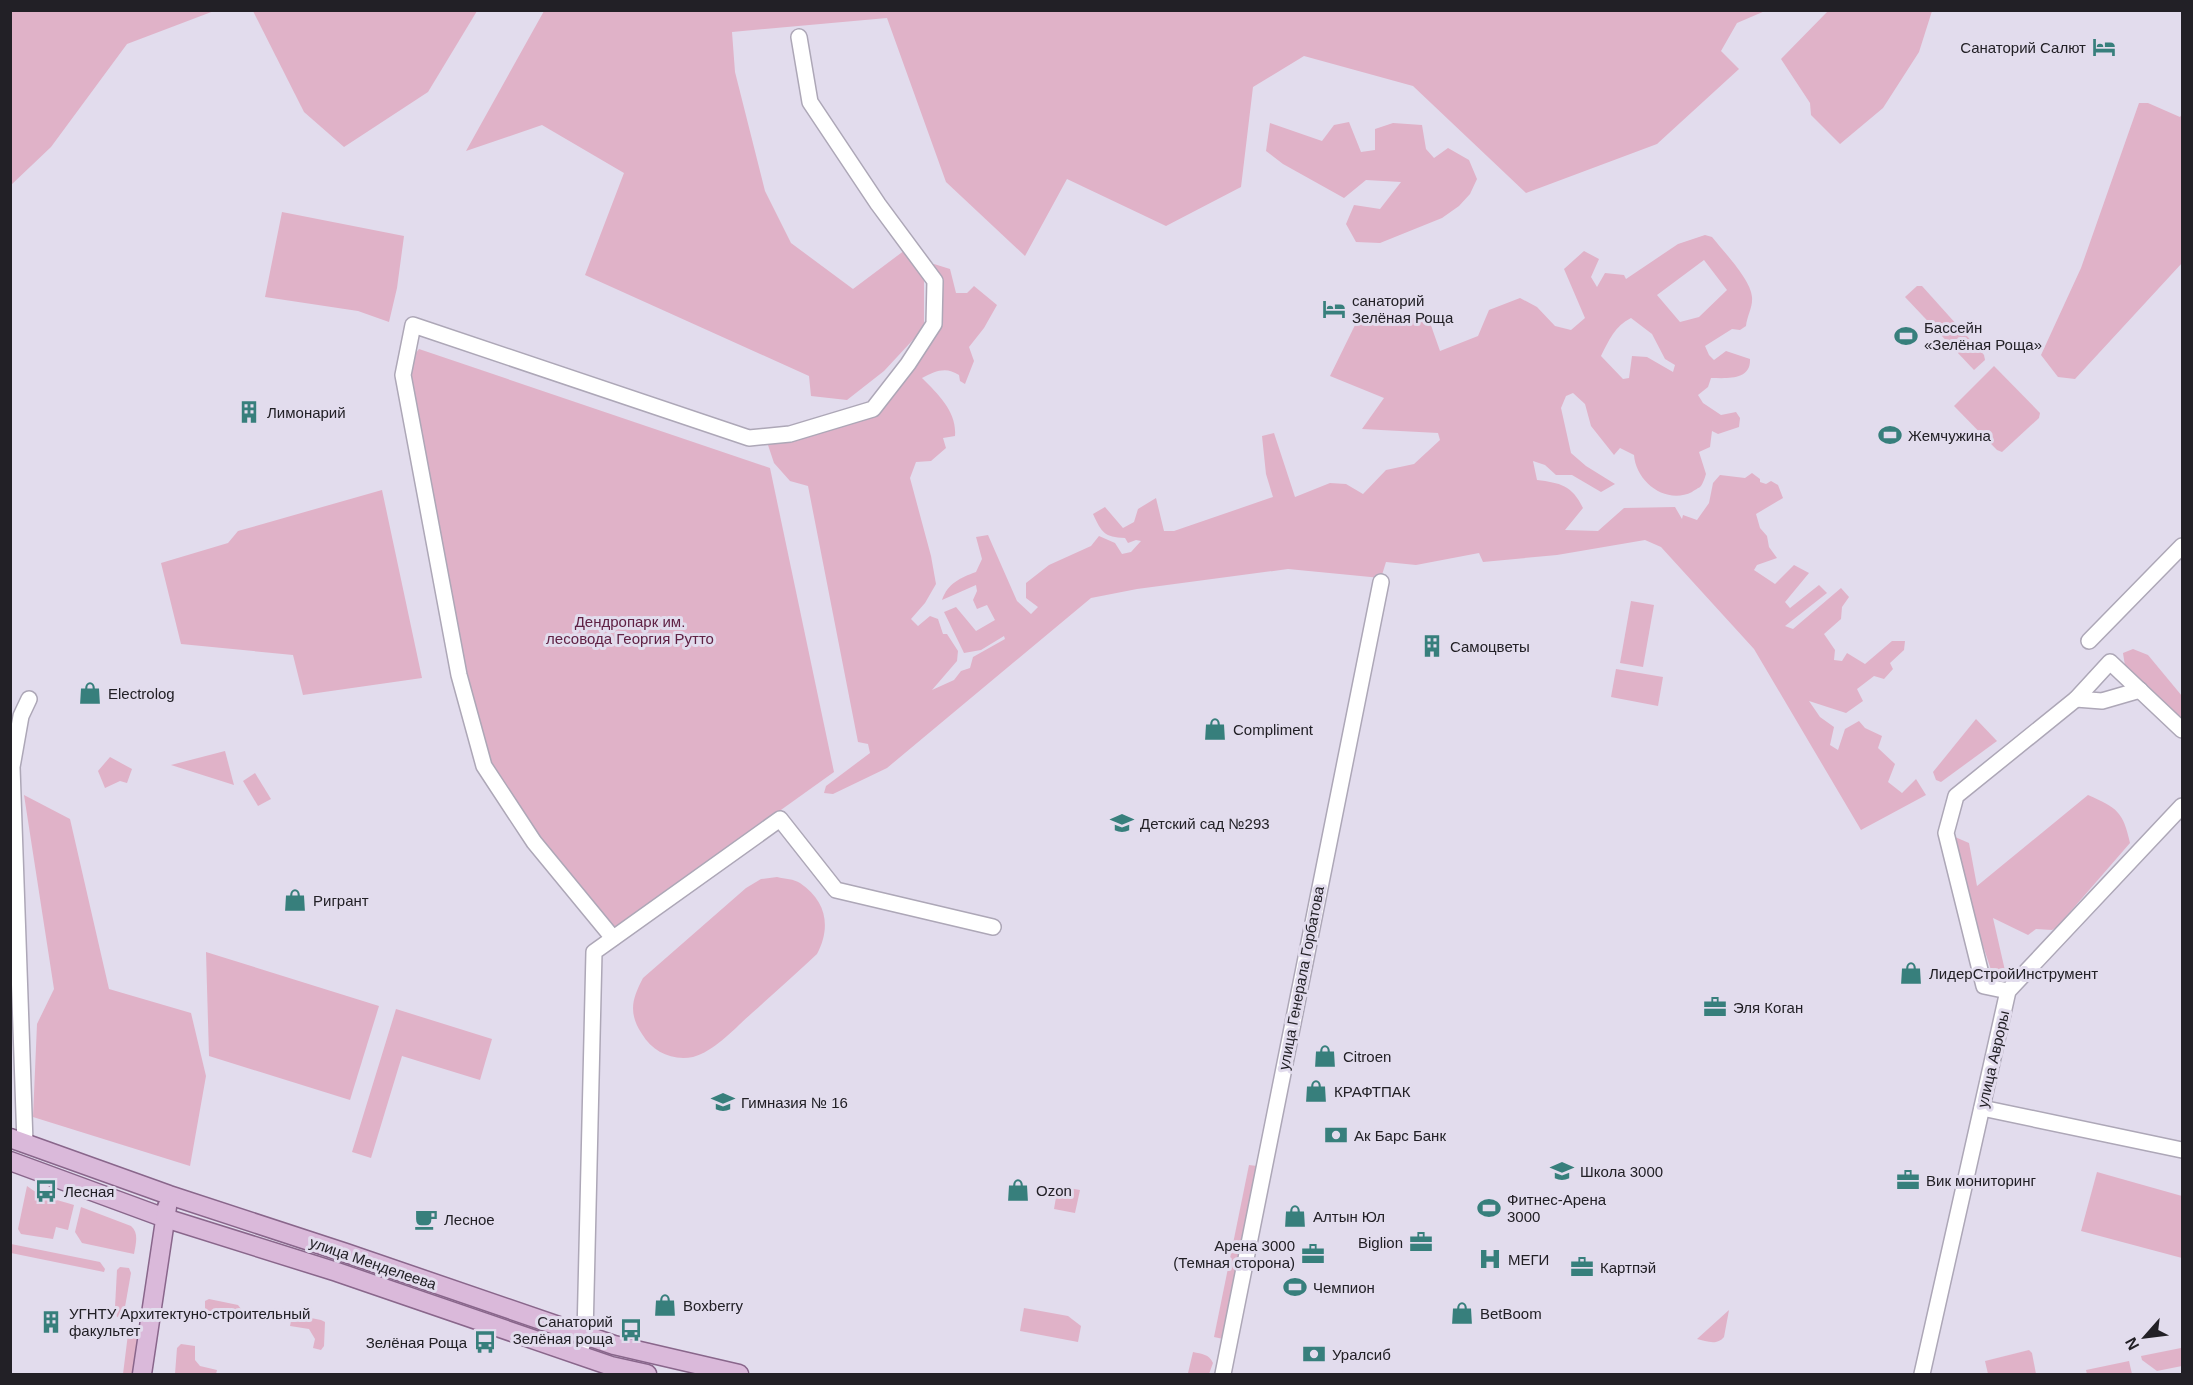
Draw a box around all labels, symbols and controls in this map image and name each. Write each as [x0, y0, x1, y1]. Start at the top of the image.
hotel icon: Санаторий Салют [2091, 34, 2117, 60]
place label: Санаторий Салют [1960, 39, 2086, 56]
place label: санаторий Зелёная Роща [1352, 292, 1454, 326]
hotel icon: санаторий Зелёная Роща [1321, 296, 1347, 322]
place label: Бассейн «Зелёная Роща» [1924, 319, 2042, 353]
sports icon: Бассейн «Зелёная Роща» [1893, 323, 1919, 349]
building icon: Лимонарий [236, 399, 262, 425]
place label: Лимонарий [267, 404, 346, 421]
sports icon: Жемчужина [1877, 422, 1903, 448]
place label: Жемчужина [1908, 427, 1992, 444]
park label: Дендропарк им. лесовода Георгия Рутто [546, 613, 714, 647]
building icon: Самоцветы [1419, 633, 1445, 659]
place label: Самоцветы [1450, 638, 1530, 655]
shop icon: Electrolog [77, 680, 103, 706]
place label: Electrolog [108, 685, 175, 702]
shop icon: Compliment [1202, 716, 1228, 742]
place label: Compliment [1233, 721, 1314, 738]
school or university icon: Детский сад №293 [1109, 810, 1135, 836]
place label: Детский сад №293 [1140, 815, 1270, 832]
street label: улица Генерала Горбатова [1275, 884, 1327, 1071]
shop icon: Ригрант [282, 887, 308, 913]
place label: Ригрант [313, 892, 369, 909]
shop icon: ЛидерСтройИнструмент [1898, 960, 1924, 986]
place label: ЛидерСтройИнструмент [1929, 965, 2098, 982]
office icon: Эля Коган [1702, 994, 1728, 1020]
place label: Эля Коган [1733, 999, 1803, 1016]
street label: улица Авроры [1974, 1009, 2012, 1109]
shop icon: Citroen [1312, 1043, 1338, 1069]
place label: Citroen [1343, 1048, 1391, 1065]
shop icon: КРАФТПАК [1303, 1078, 1329, 1104]
place label: КРАФТПАК [1334, 1083, 1411, 1100]
school or university icon: Гимназия № 16 [710, 1089, 736, 1115]
place label: Гимназия № 16 [741, 1094, 848, 1111]
bank icon: Ак Барс Банк [1323, 1122, 1349, 1148]
place label: Ак Барс Банк [1354, 1127, 1446, 1144]
school or university icon: Школа 3000 [1549, 1158, 1575, 1184]
place label: Школа 3000 [1580, 1163, 1663, 1180]
office icon: Вик мониторинг [1895, 1167, 1921, 1193]
place label: Вик мониторинг [1926, 1172, 2036, 1189]
shop icon: Ozon [1005, 1177, 1031, 1203]
bus stop icon: Лесная [33, 1178, 59, 1204]
place label: Ozon [1036, 1182, 1072, 1199]
place label: Лесная [64, 1183, 114, 1200]
place label: Фитнес-Арена 3000 [1507, 1191, 1607, 1225]
sports icon: Фитнес-Арена 3000 [1476, 1195, 1502, 1221]
shop icon: Алтын Юл [1282, 1203, 1308, 1229]
cafe icon: Лесное [413, 1206, 439, 1232]
place label: Алтын Юл [1313, 1208, 1385, 1225]
place label: Лесное [444, 1211, 495, 1228]
office icon: Biglion [1408, 1229, 1434, 1255]
street label: улица Менделеева [307, 1233, 439, 1293]
place label: Biglion [1358, 1234, 1403, 1251]
place label: Арена 3000 (Темная сторона) [1173, 1237, 1295, 1271]
office icon: Арена 3000 (Темная сторона) [1300, 1241, 1326, 1267]
hospital icon: МЕГИ [1477, 1246, 1503, 1272]
place label: МЕГИ [1508, 1251, 1549, 1268]
office icon: Картпэй [1569, 1254, 1595, 1280]
place label: Картпэй [1600, 1259, 1656, 1276]
sports icon: Чемпион [1282, 1274, 1308, 1300]
place label: Чемпион [1313, 1279, 1375, 1296]
shop icon: Boxberry [652, 1292, 678, 1318]
place label: Boxberry [683, 1297, 744, 1314]
shop icon: BetBoom [1449, 1300, 1475, 1326]
place label: УГНТУ Архитектуно-строительный факультет [69, 1305, 310, 1339]
place label: BetBoom [1480, 1305, 1542, 1322]
north arrow [2115, 1307, 2175, 1367]
building icon: УГНТУ Архитектуно-строительный факультет [38, 1309, 64, 1335]
place label: Санаторий Зелёная роща [513, 1313, 614, 1347]
bus stop icon: Санаторий Зелёная роща [618, 1317, 644, 1343]
bus stop icon: Зелёная Роща [472, 1329, 498, 1355]
place label: Зелёная Роща [366, 1334, 468, 1351]
text: N [2122, 1335, 2142, 1353]
bank icon: Уралсиб [1301, 1341, 1327, 1367]
place label: Уралсиб [1332, 1346, 1391, 1363]

